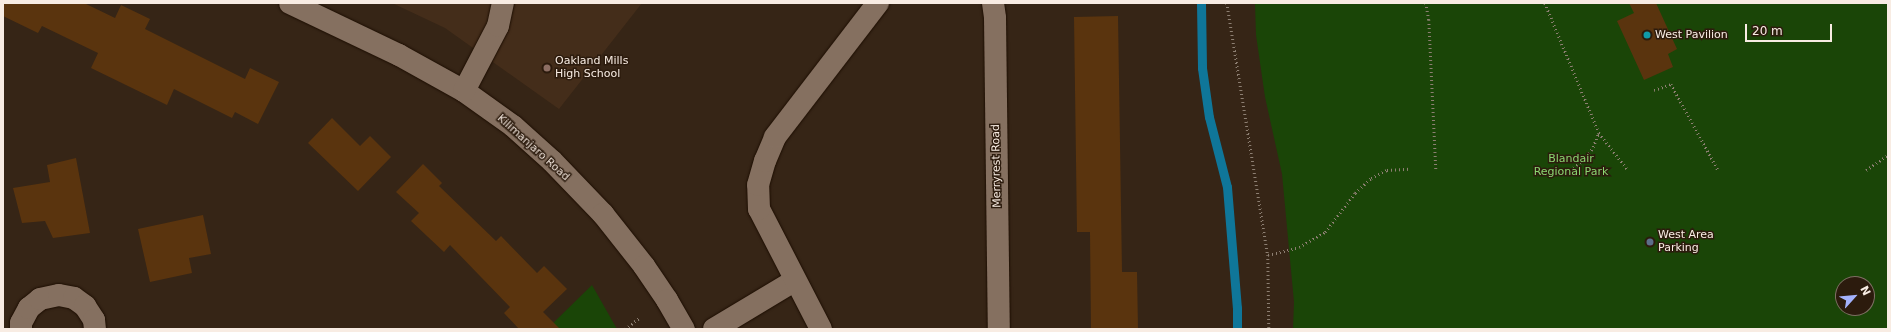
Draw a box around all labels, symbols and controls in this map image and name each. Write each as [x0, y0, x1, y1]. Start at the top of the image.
scale bar [1747, 16, 1834, 42]
text: 20 m [1752, 24, 1783, 38]
place label: West Pavilion [1655, 28, 1728, 42]
marker: West Pavilion [1642, 30, 1652, 40]
place label: Oakland Mills High School [555, 55, 628, 81]
marker: Oakland Mills High School [542, 63, 552, 73]
street label: Kilimanjaro Road [494, 112, 572, 184]
street label: Merryrest Road [990, 124, 1004, 208]
park label: Blandair Regional Park [1534, 153, 1608, 179]
place label: West Area Parking [1658, 229, 1714, 255]
marker: West Area Parking [1645, 237, 1655, 247]
north arrow [1835, 276, 1875, 316]
text: N [1857, 284, 1873, 298]

